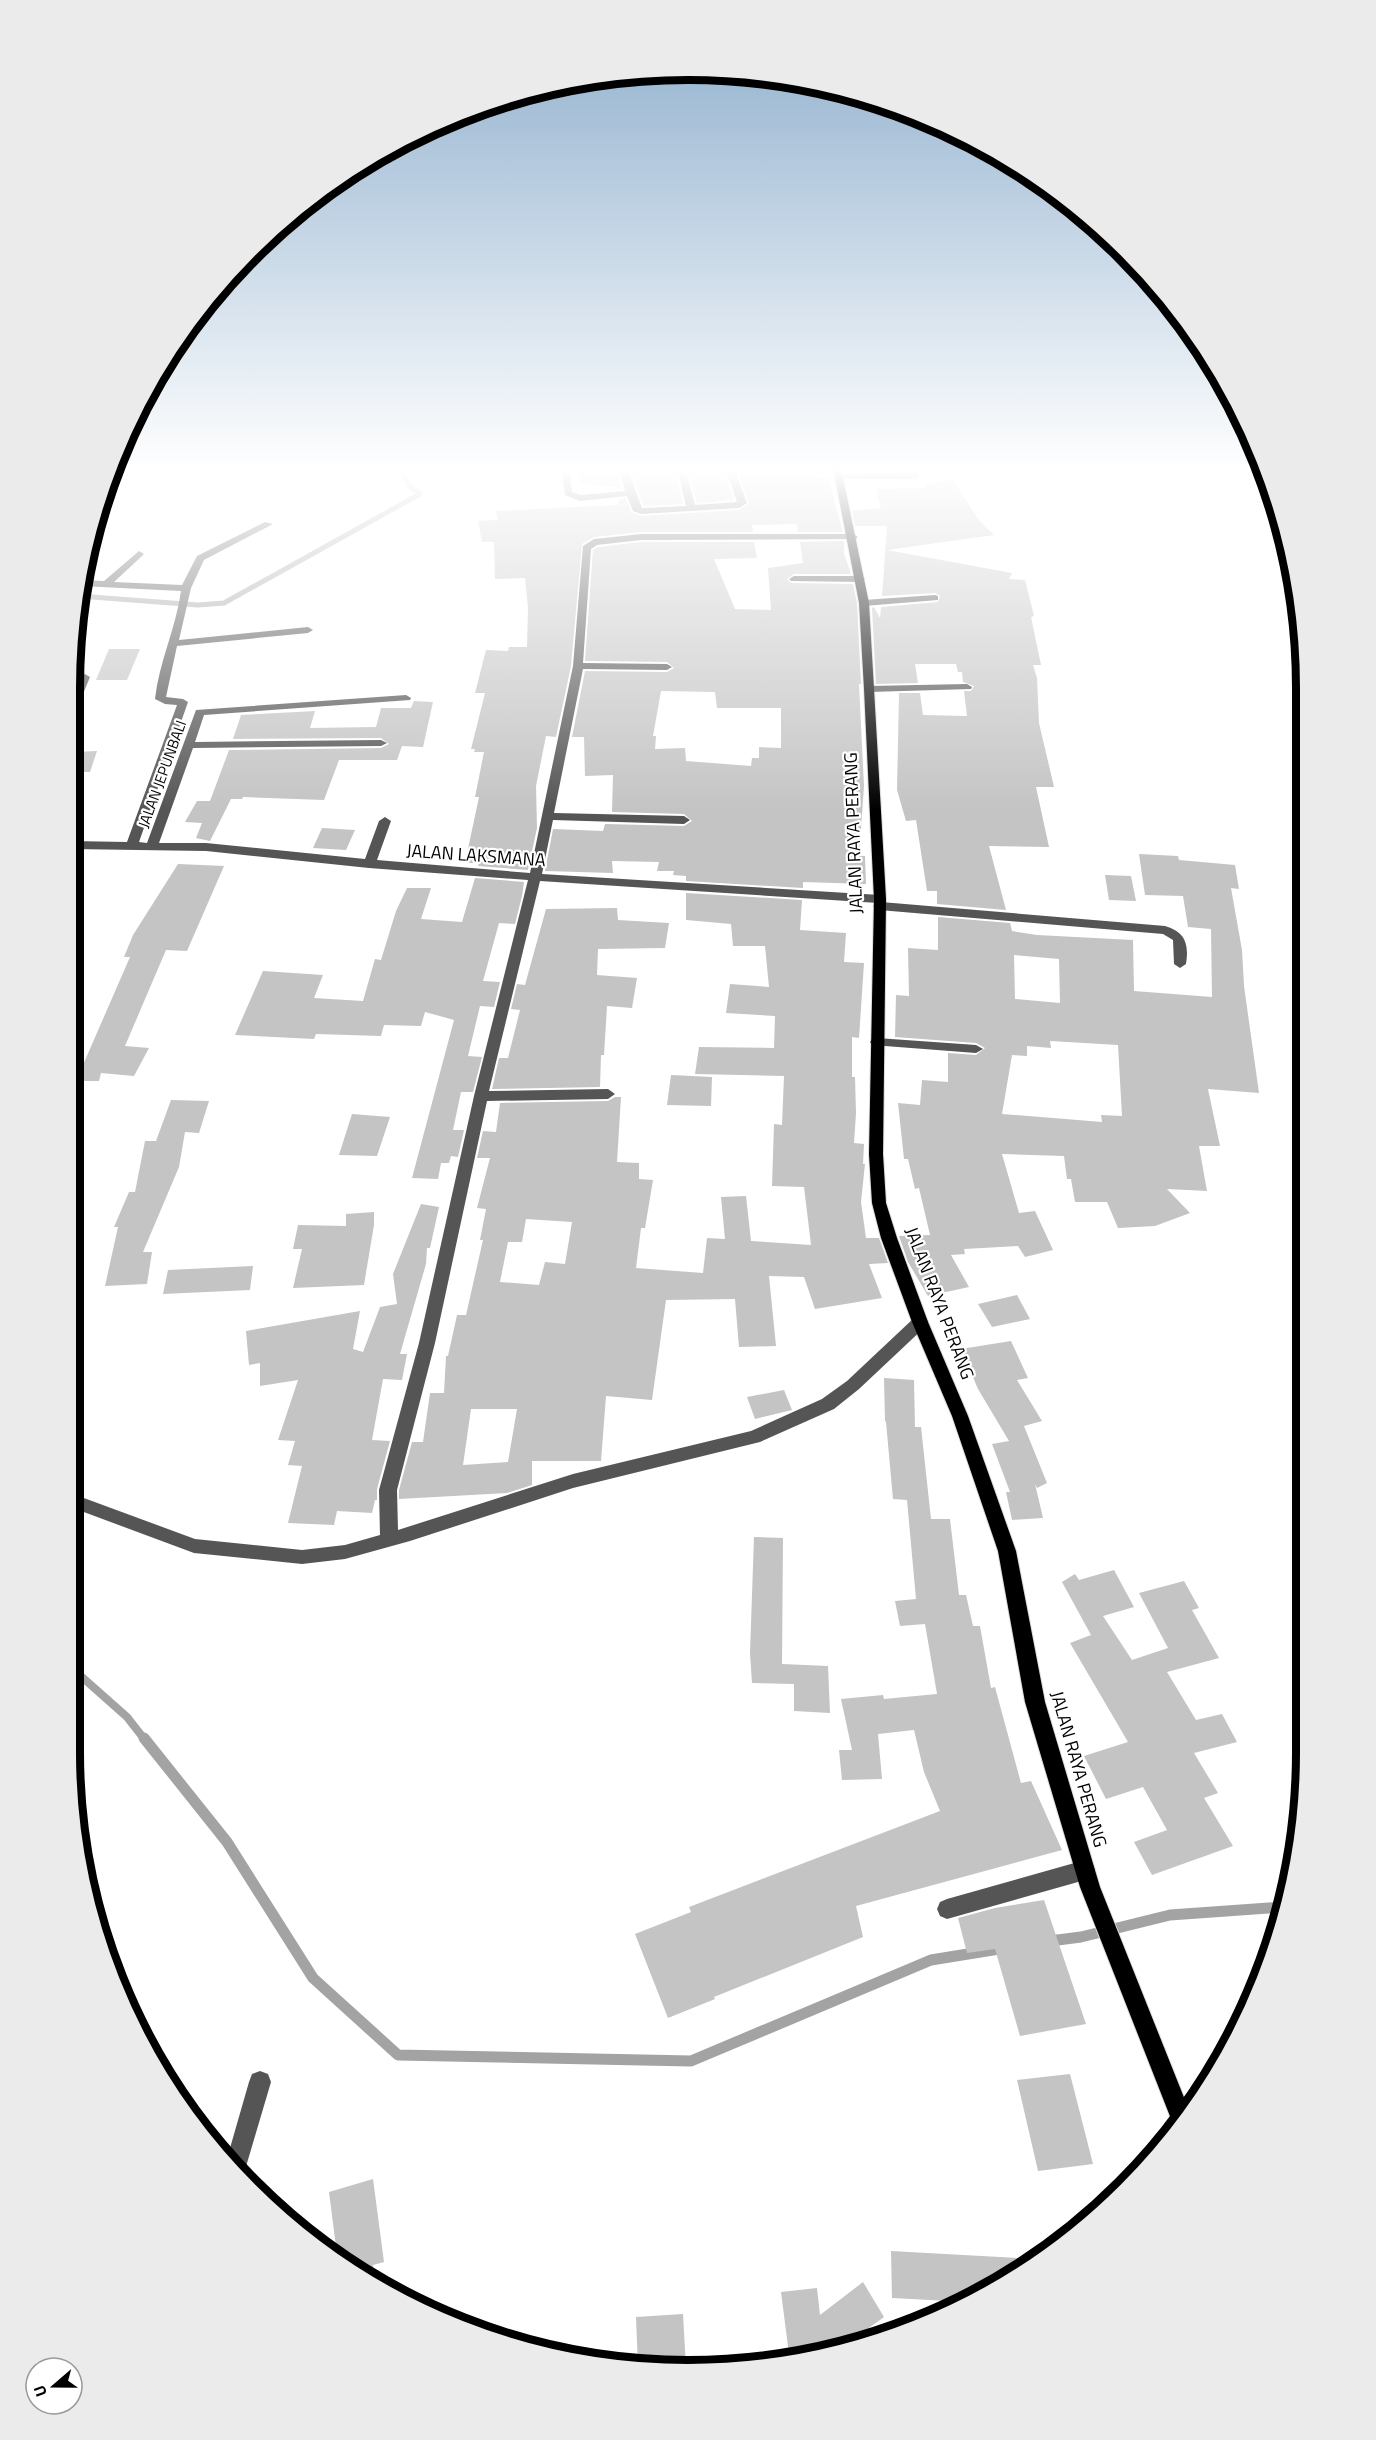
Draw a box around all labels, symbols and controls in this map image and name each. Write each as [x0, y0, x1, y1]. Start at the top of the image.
street label: JALAN JEPUNBALI [132, 717, 192, 831]
street label: JALAN RAYA PERANG [837, 752, 869, 914]
street label: JALAN LAKSMANA [405, 837, 547, 873]
street label: JALAN RAYA PERANG [898, 1223, 982, 1383]
street label: JALAN RAYA PERANG [1044, 1688, 1114, 1850]
north arrow [24, 2356, 84, 2416]
text: U [27, 2382, 53, 2400]

